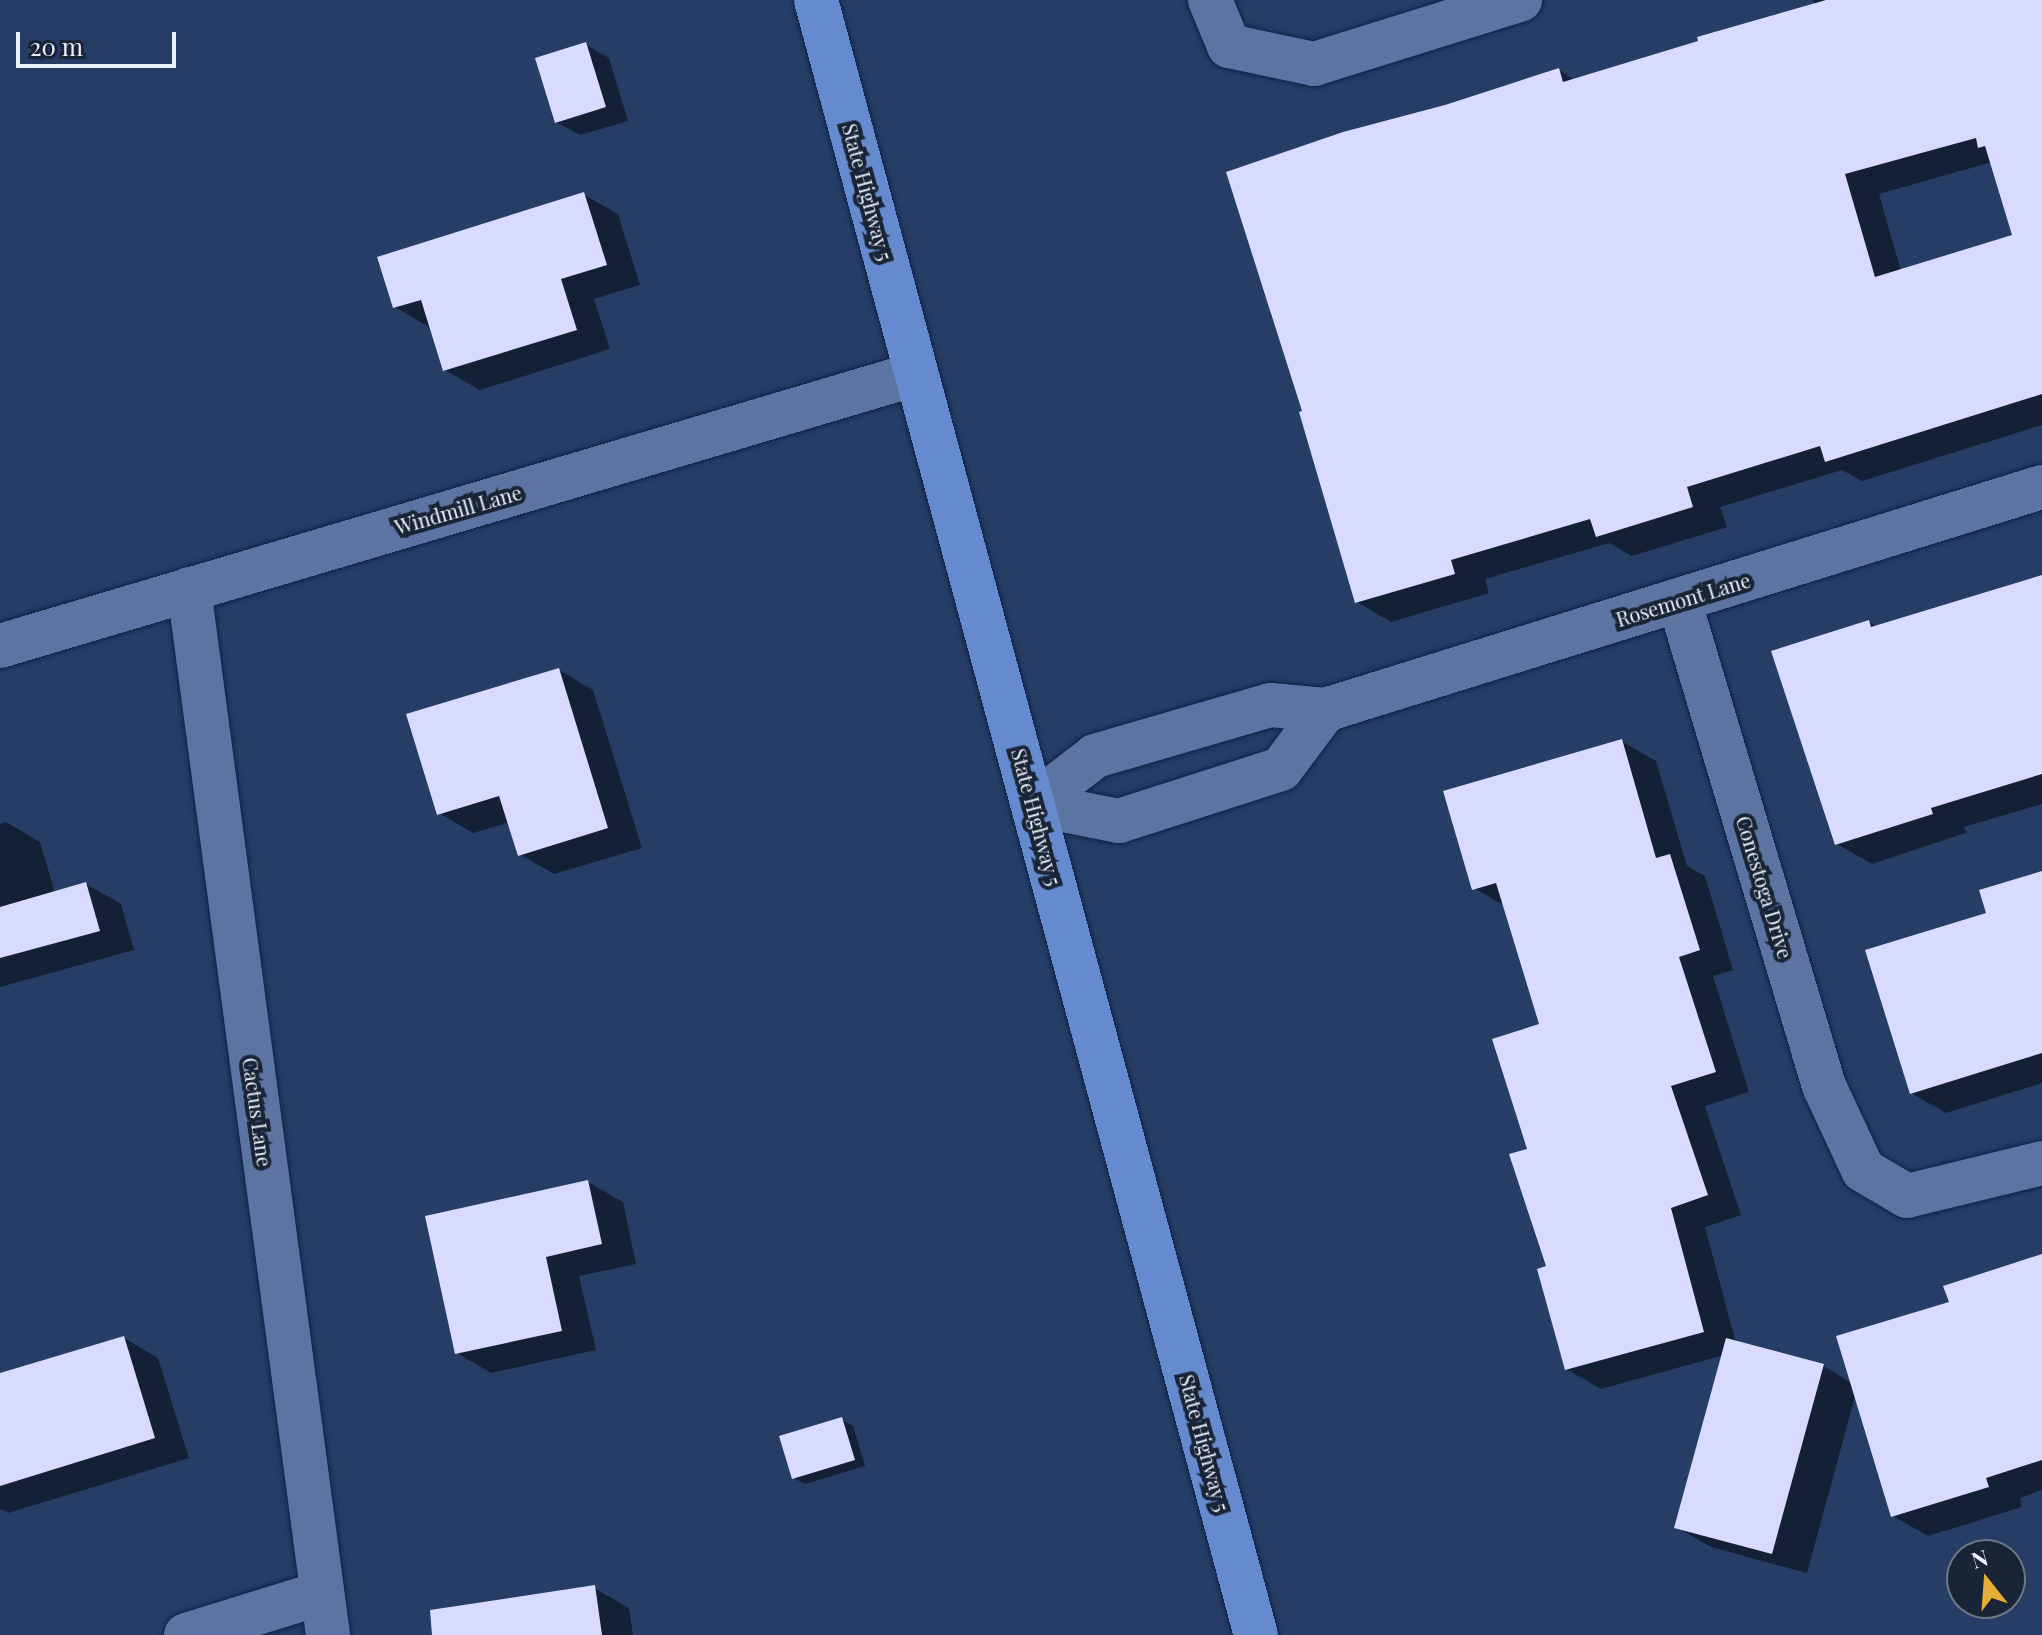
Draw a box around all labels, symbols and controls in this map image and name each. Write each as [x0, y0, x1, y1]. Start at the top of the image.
scale bar [20, 16, 180, 66]
text: 20 m [30, 30, 83, 62]
street label: State Highway 5 [838, 120, 898, 264]
street label: Windmill Lane [392, 479, 524, 539]
street label: Rosemont Lane [1613, 567, 1753, 631]
street label: State Highway 5 [1007, 745, 1067, 889]
street label: Conestoga Drive [1732, 813, 1798, 961]
street label: Cactus Lane [238, 1056, 278, 1168]
street label: State Highway 5 [1175, 1371, 1235, 1515]
north arrow [1946, 1539, 2026, 1619]
text: N [1968, 1541, 1992, 1575]

